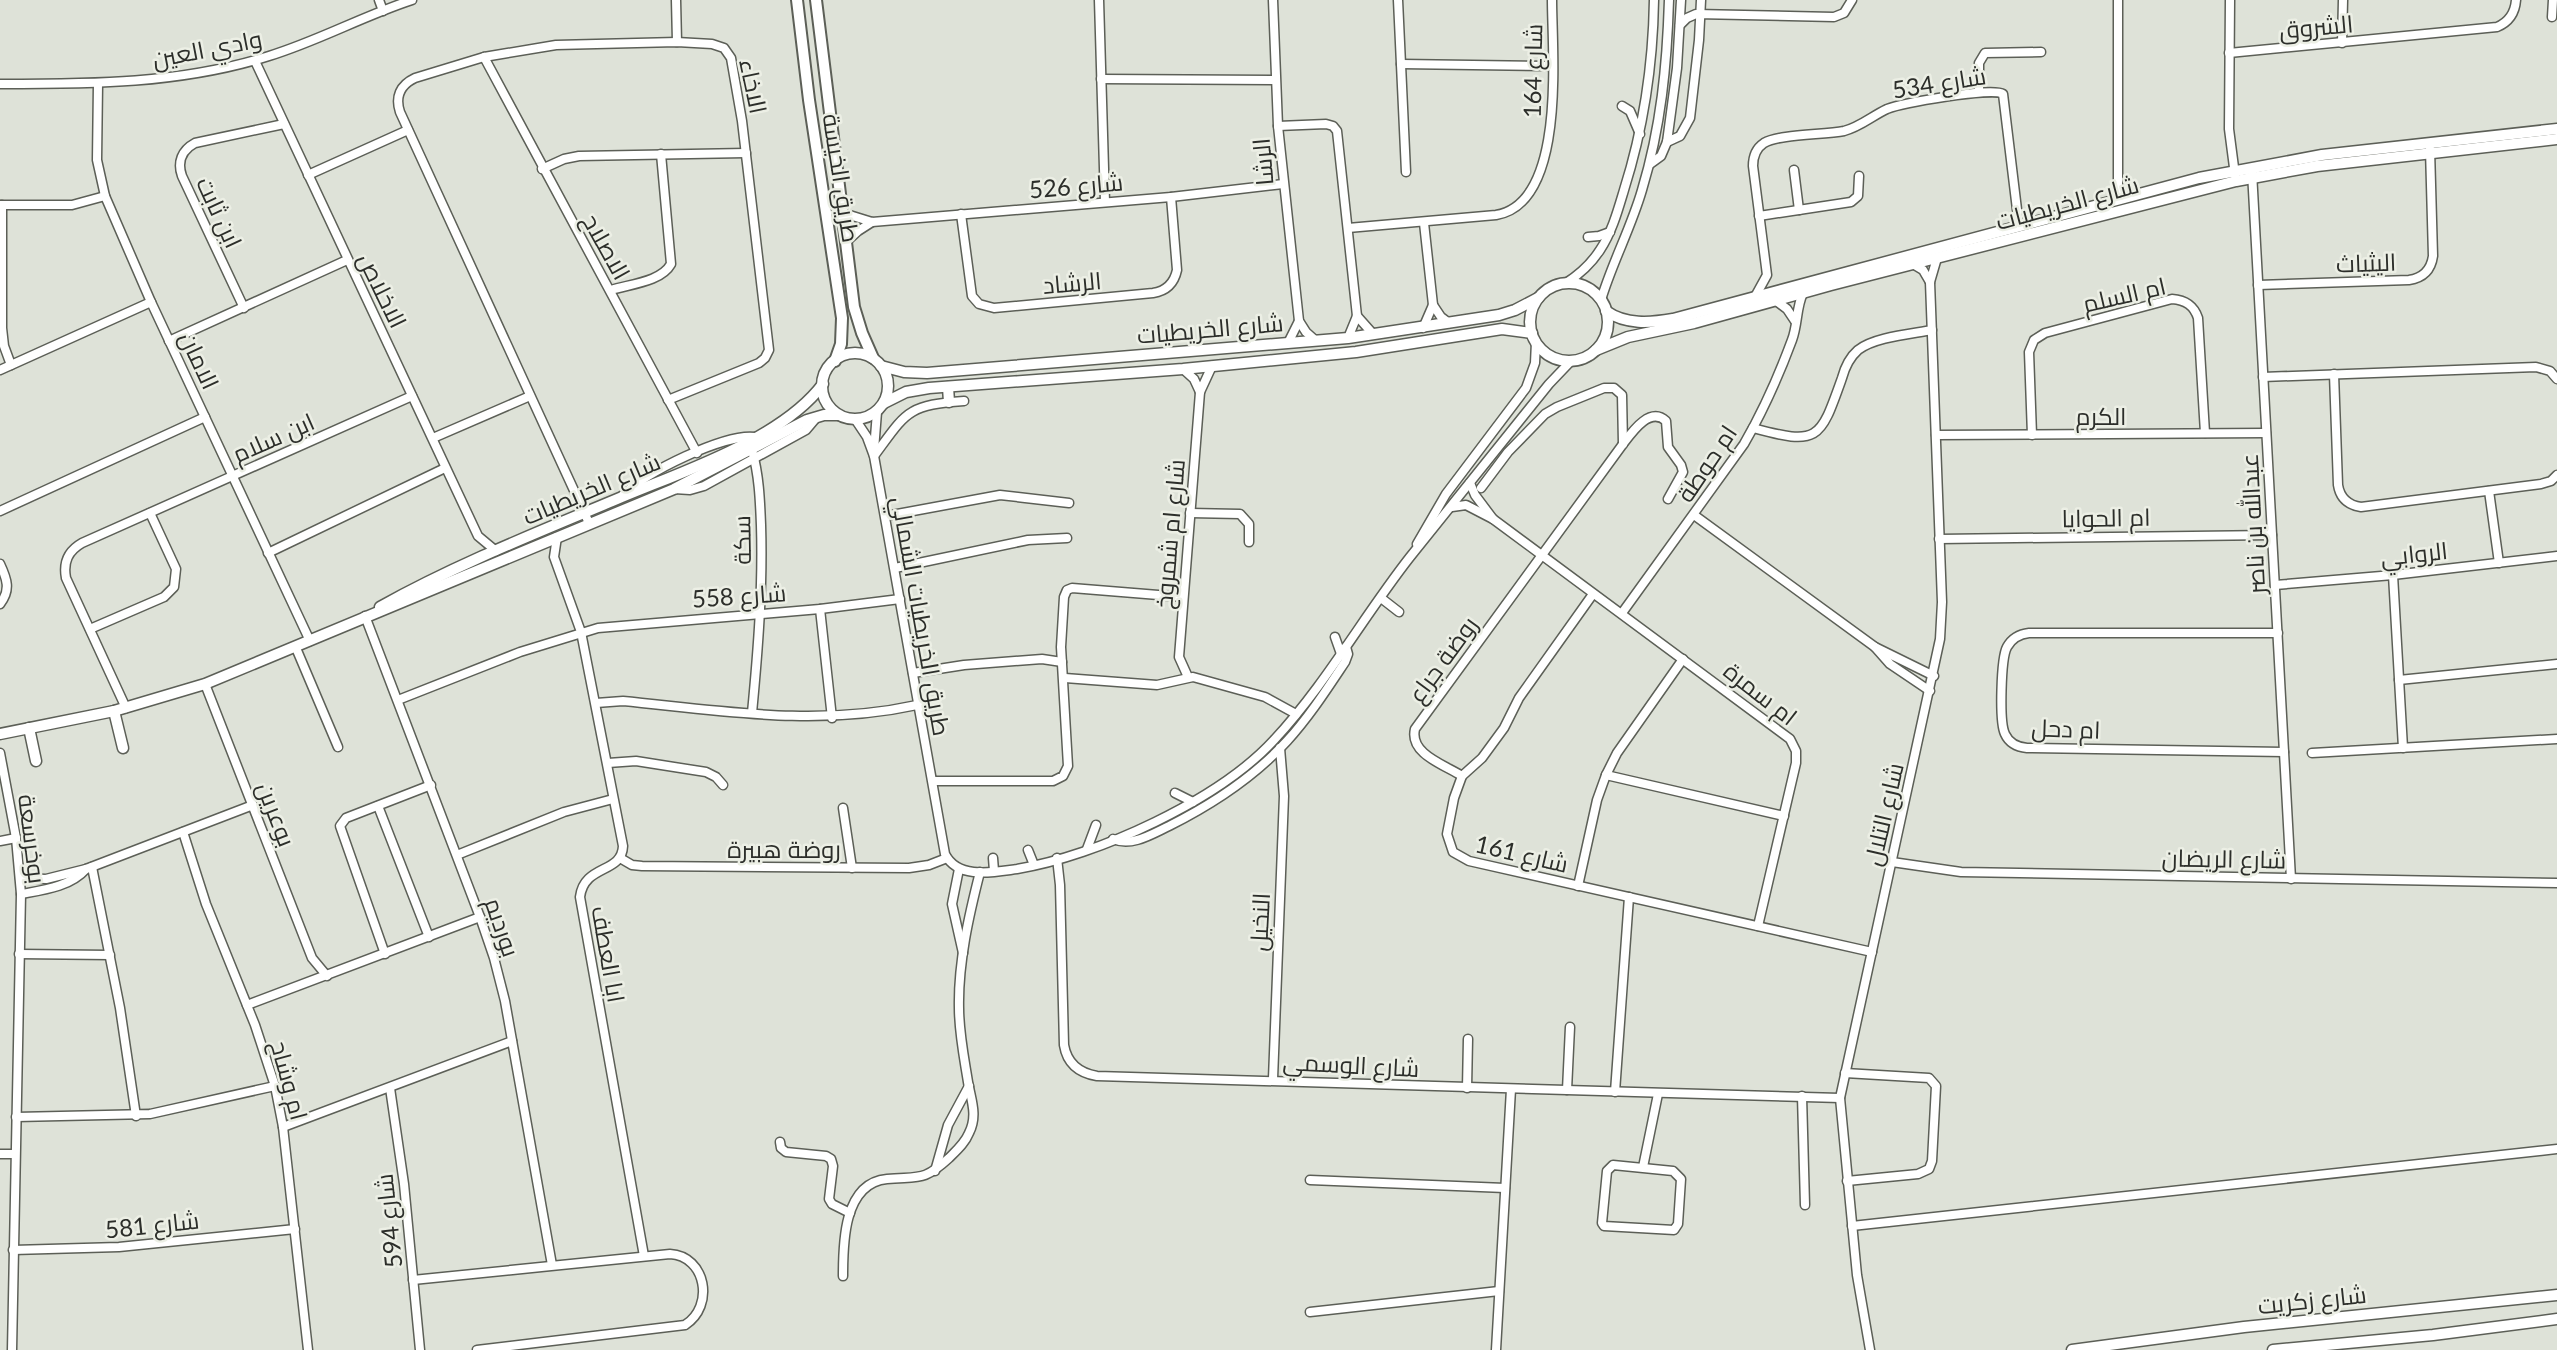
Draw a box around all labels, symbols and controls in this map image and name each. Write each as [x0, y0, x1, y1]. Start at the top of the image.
street label: الشروق [2278, 8, 2354, 46]
street label: وادي العين [150, 23, 265, 78]
street label: شارع 164 [1517, 24, 1550, 119]
street label: الاخاء [734, 56, 774, 116]
street label: شارع 534 [1890, 60, 1988, 107]
street label: طريق الخيسة [816, 111, 866, 245]
street label: الرشا [1245, 137, 1279, 187]
street label: شارع 526 [1028, 166, 1125, 207]
street label: شارع الخريطيات [1992, 169, 2142, 238]
street label: ابن ثابت [190, 172, 249, 253]
street label: الاصلاح [574, 208, 637, 286]
street label: اليثياث [2335, 246, 2397, 278]
street label: الاخلاص [352, 248, 414, 333]
street label: الرشاد [1041, 265, 1103, 299]
street label: ام السلم [2080, 270, 2169, 321]
street label: شارع الخريطيات [1136, 307, 1285, 352]
street label: الامان [173, 327, 226, 394]
street label: الكرم [2075, 401, 2127, 433]
street label: ابن سلام [227, 406, 320, 471]
street label: ام حوطة [1670, 419, 1745, 509]
street label: شارع الخريطيات [518, 446, 665, 533]
street label: عبدالله بن ناصر [2234, 453, 2271, 597]
street label: شارع ام شمروخ [1148, 458, 1193, 610]
street label: طريق الخريطيات الشمالي [881, 494, 957, 739]
street label: ام الحوايا [2061, 502, 2151, 535]
street label: سكة [726, 515, 756, 565]
street label: الروابي [2379, 535, 2450, 577]
street label: شارع 558 [691, 577, 787, 616]
street label: روضة جراع [1401, 610, 1485, 709]
street label: ام سمرة [1717, 655, 1803, 733]
street label: ام دحل [2031, 712, 2101, 747]
street label: شارع التلال [1857, 760, 1912, 869]
street label: بوعرين [251, 778, 303, 851]
street label: بوخرسعة [13, 793, 53, 885]
street label: شارع 161 [1472, 828, 1571, 881]
street label: روضة هبيرة [727, 834, 841, 863]
street label: شارع الريضان [2161, 842, 2287, 877]
street label: النخيل [1243, 892, 1276, 952]
street label: بورديم [477, 894, 527, 961]
street label: ابا العطف [586, 903, 632, 1005]
street label: ام وشاح [263, 1037, 315, 1124]
street label: شارع الوسمي [1282, 1046, 1420, 1088]
street label: شارع 594 [369, 1172, 410, 1269]
street label: شارع 581 [104, 1205, 201, 1246]
street label: شارع زكريت [2256, 1279, 2368, 1322]

